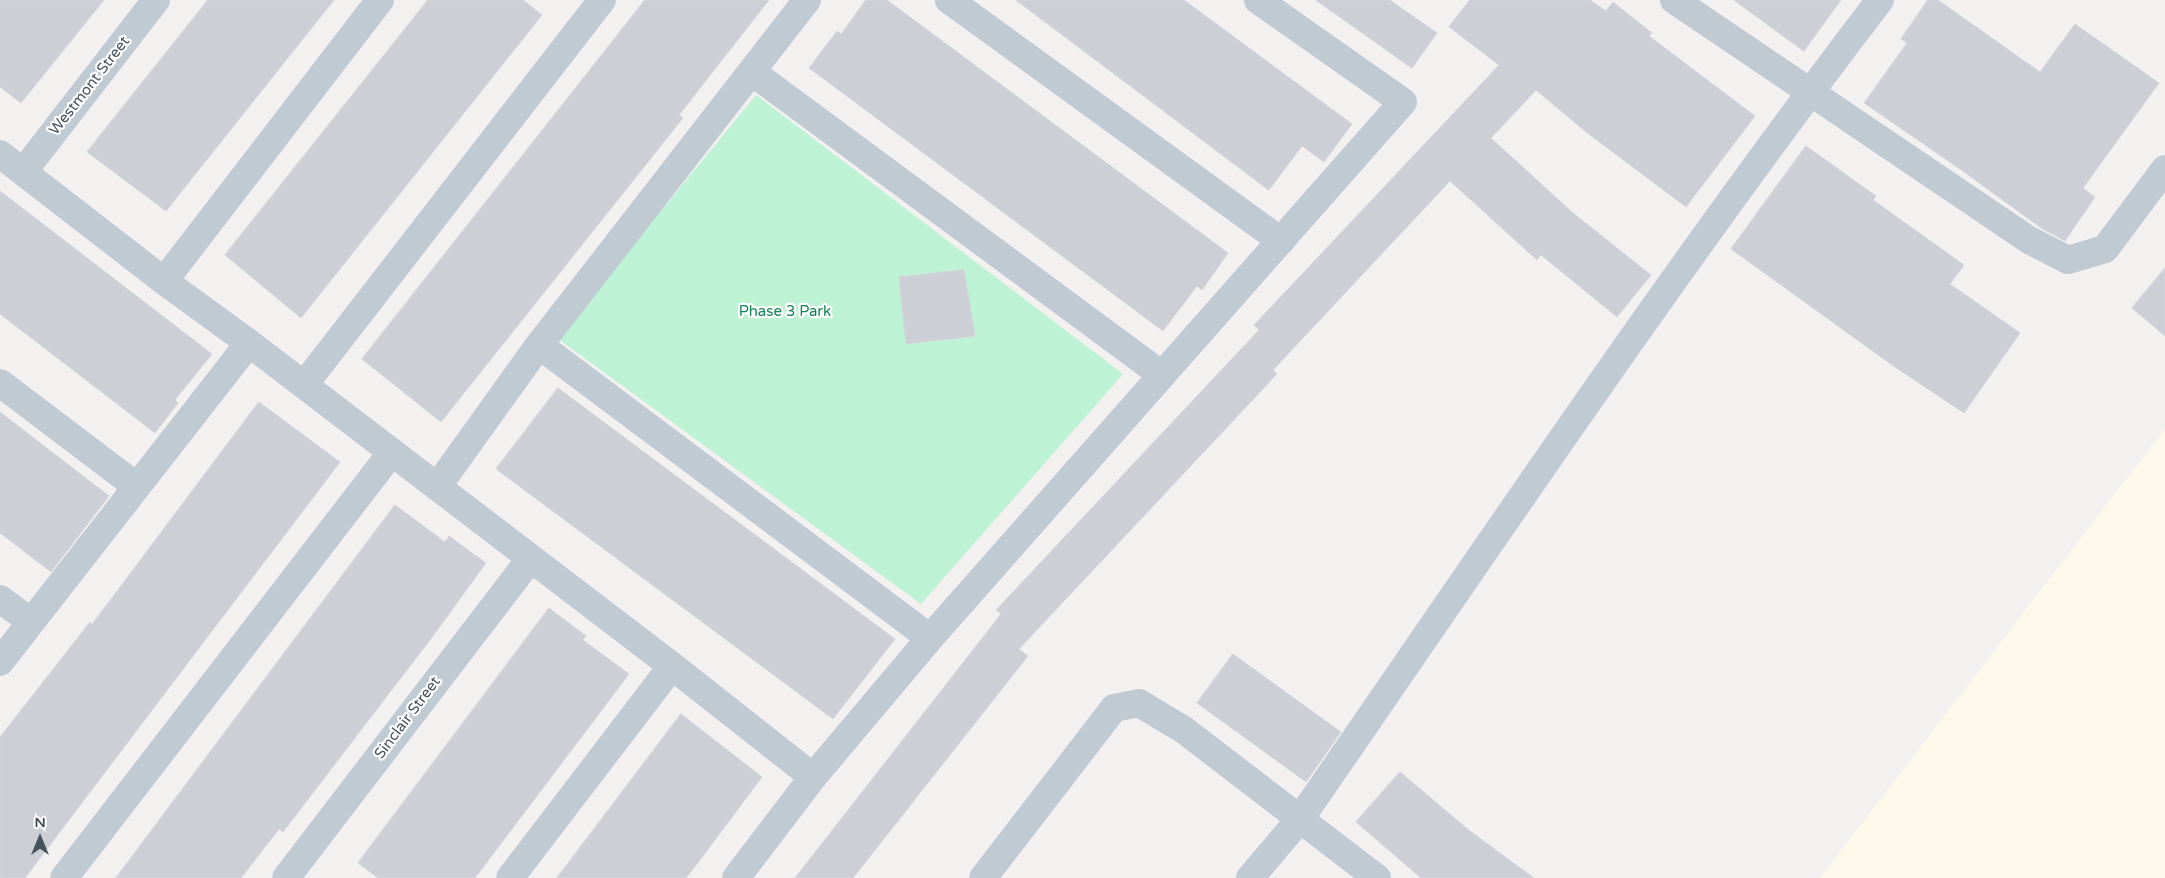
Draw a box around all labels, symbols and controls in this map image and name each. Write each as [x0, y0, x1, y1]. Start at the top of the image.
street label: Westmont Street [46, 33, 134, 139]
park label: Phase 3 Park [739, 303, 831, 321]
street label: Sinclair Street [371, 673, 445, 763]
north arrow [15, 813, 65, 863]
text: N [34, 814, 46, 831]

